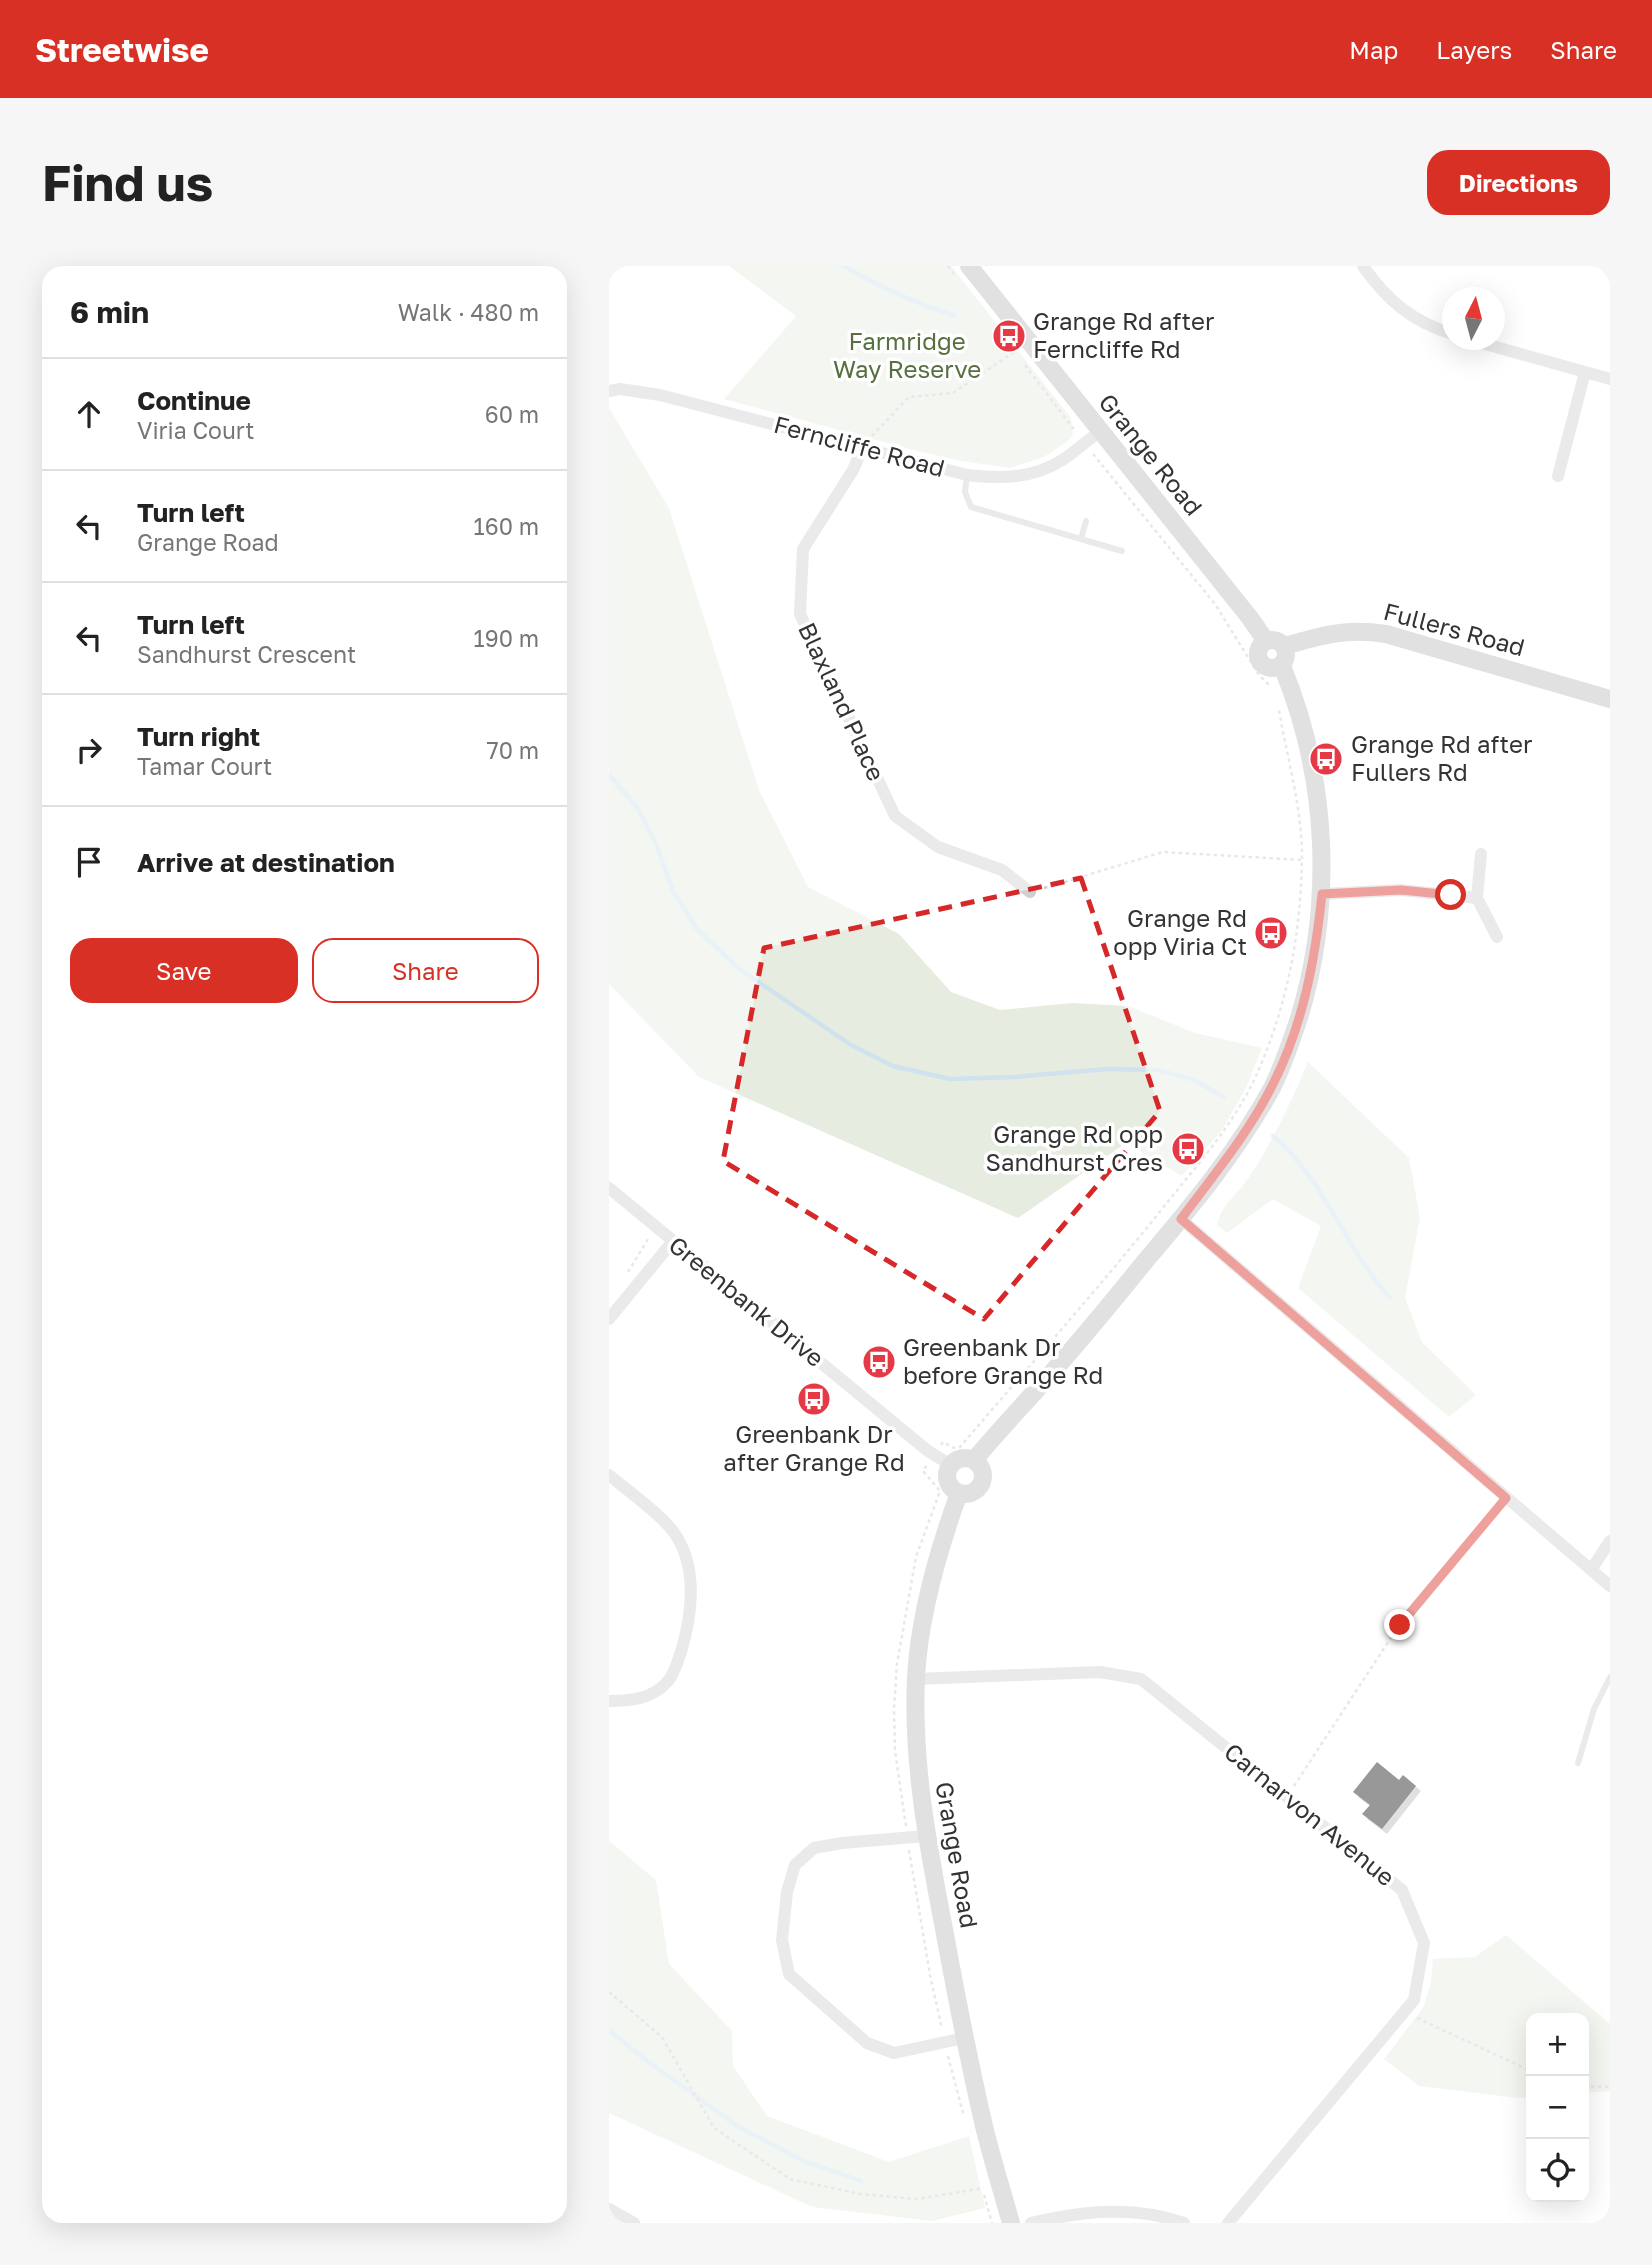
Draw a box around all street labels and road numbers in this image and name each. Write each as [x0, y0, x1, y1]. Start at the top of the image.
street label: Grange Road [1093, 387, 1209, 521]
street label: Ferncliffe Road [771, 409, 948, 482]
street label: Fullers Road [1381, 596, 1528, 661]
street label: Blaxland Place [793, 618, 892, 785]
street label: Greenbank Drive [664, 1230, 830, 1372]
street label: Carnarvon Avenue [1219, 1736, 1401, 1891]
street label: Grange Road [930, 1779, 985, 1930]

